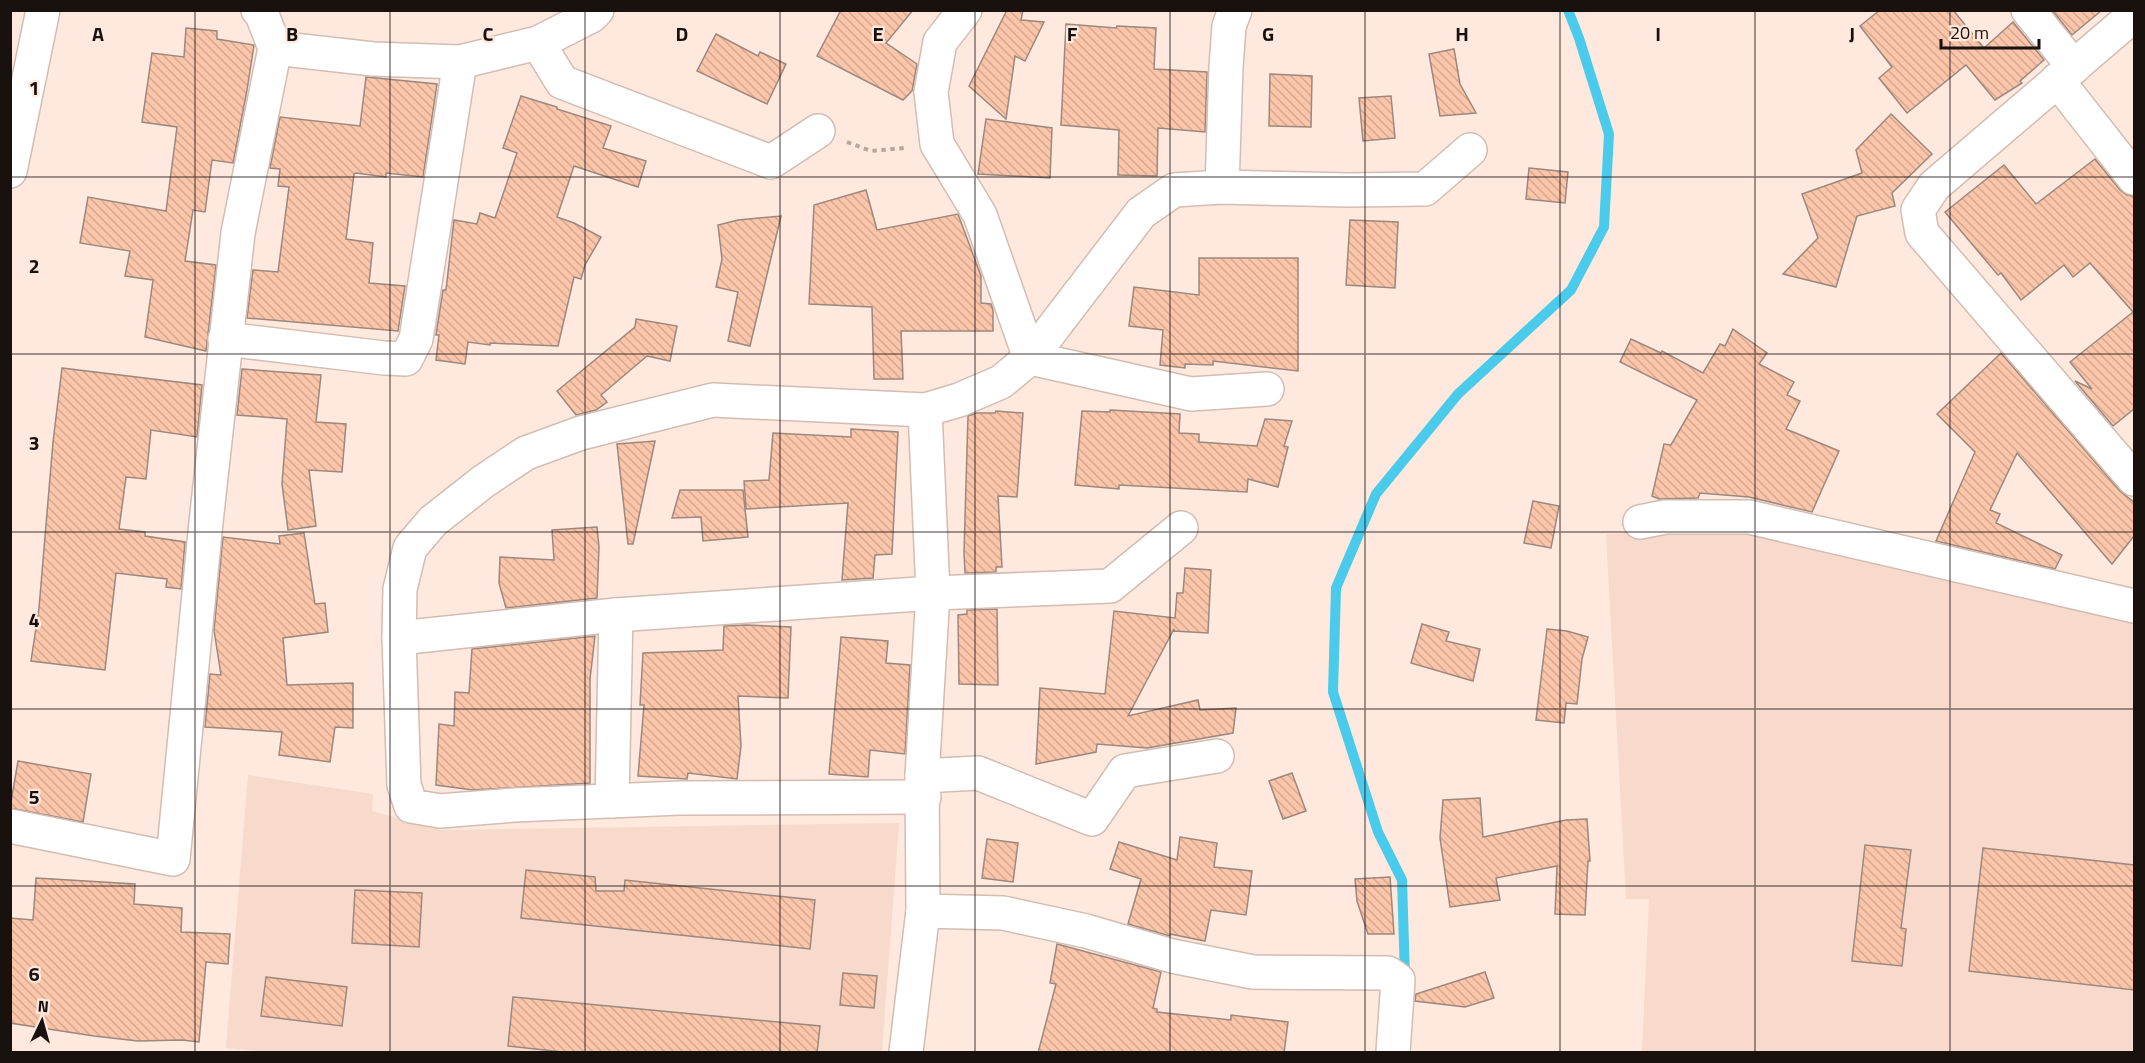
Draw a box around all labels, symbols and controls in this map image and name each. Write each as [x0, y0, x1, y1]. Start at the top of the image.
scale bar [1941, 12, 2038, 50]
text: A [92, 18, 104, 49]
text: B [286, 18, 298, 49]
text: C [483, 18, 494, 49]
text: D [676, 18, 688, 49]
text: E [872, 18, 884, 49]
text: F [1067, 18, 1078, 49]
text: G [1262, 18, 1274, 49]
text: H [1455, 18, 1469, 49]
text: I [1655, 18, 1661, 49]
text: J [1849, 18, 1855, 49]
text: 20 m [1950, 19, 1989, 46]
text: 1 [28, 72, 40, 103]
text: 2 [28, 250, 40, 281]
text: 3 [28, 427, 40, 458]
text: 4 [28, 604, 40, 635]
text: 5 [28, 781, 40, 812]
text: 6 [28, 958, 40, 989]
north arrow [12, 991, 72, 1051]
text: N [37, 994, 50, 1018]

